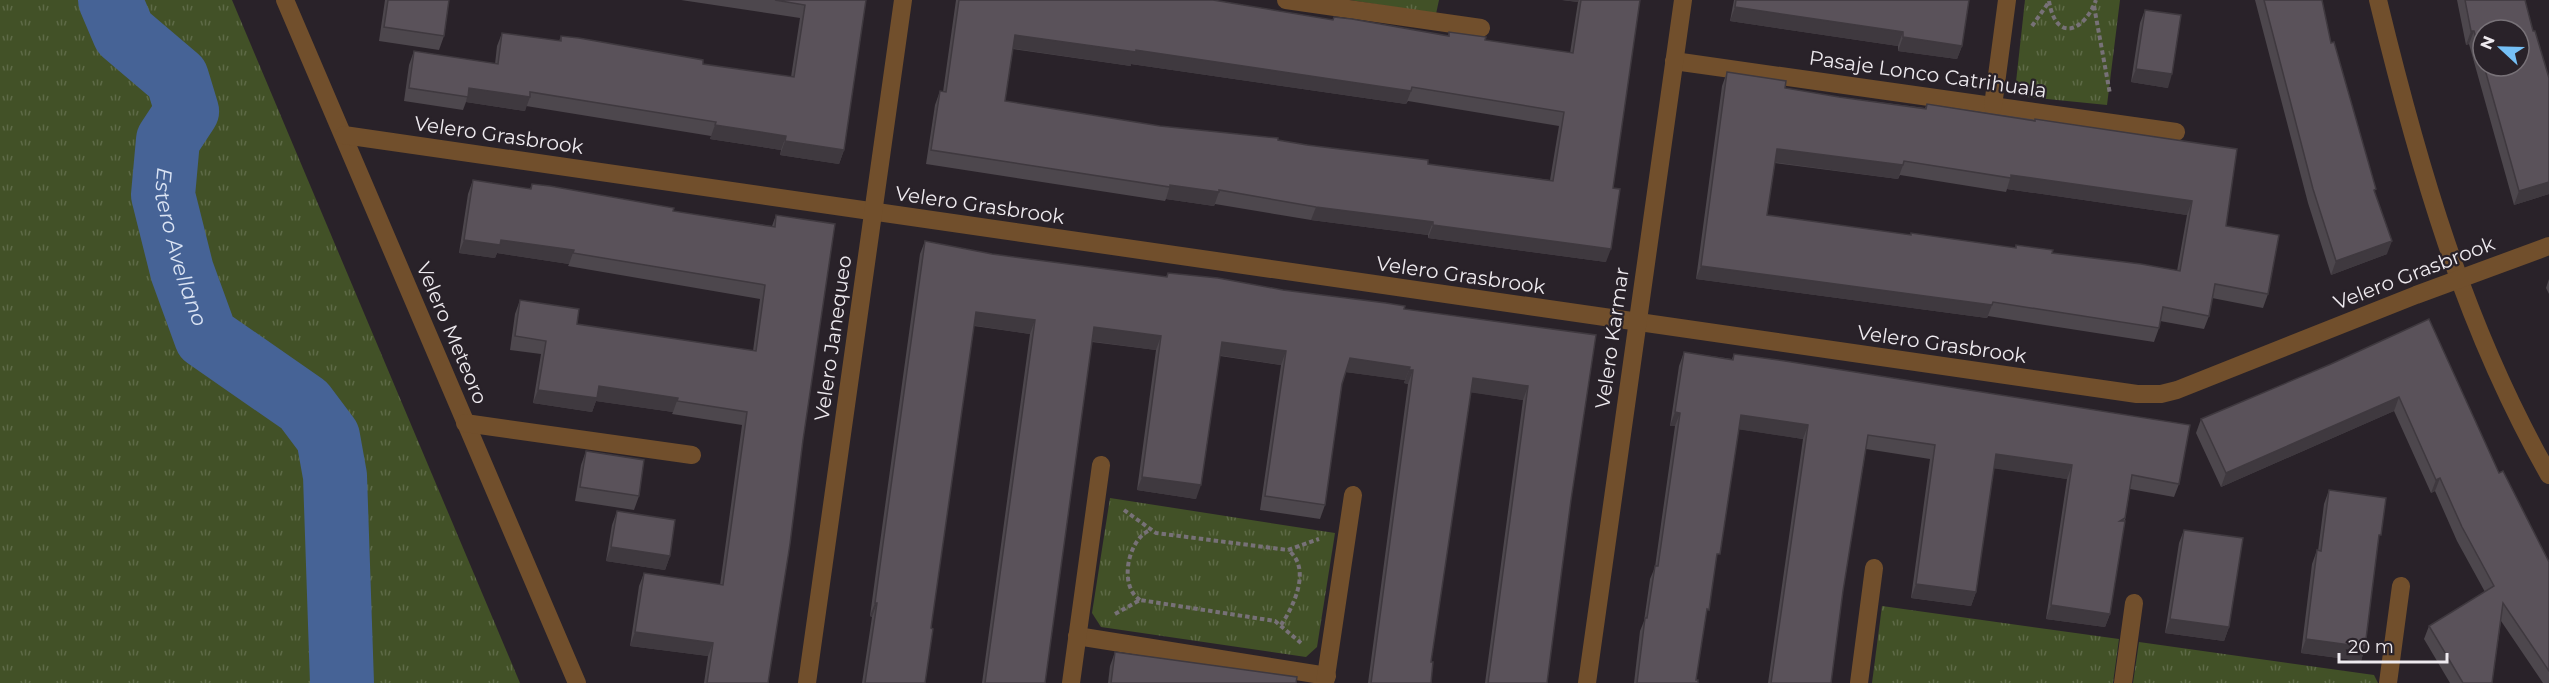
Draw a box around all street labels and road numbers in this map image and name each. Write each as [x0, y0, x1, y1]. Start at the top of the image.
street label: Pasaje Lonco Catrihuala [1808, 45, 2048, 103]
street label: Velero Grasbrook [413, 111, 585, 159]
street label: Velero Grasbrook [894, 181, 1066, 229]
street label: Velero Grasbrook [2330, 231, 2498, 315]
street label: Velero Grasbrook [1375, 251, 1547, 299]
street label: Velero Janequeo [809, 254, 857, 422]
street label: Velero Meteoro [411, 258, 493, 408]
street label: Velero Karmar [1590, 266, 1634, 410]
street label: Velero Grasbrook [1856, 320, 2028, 368]

